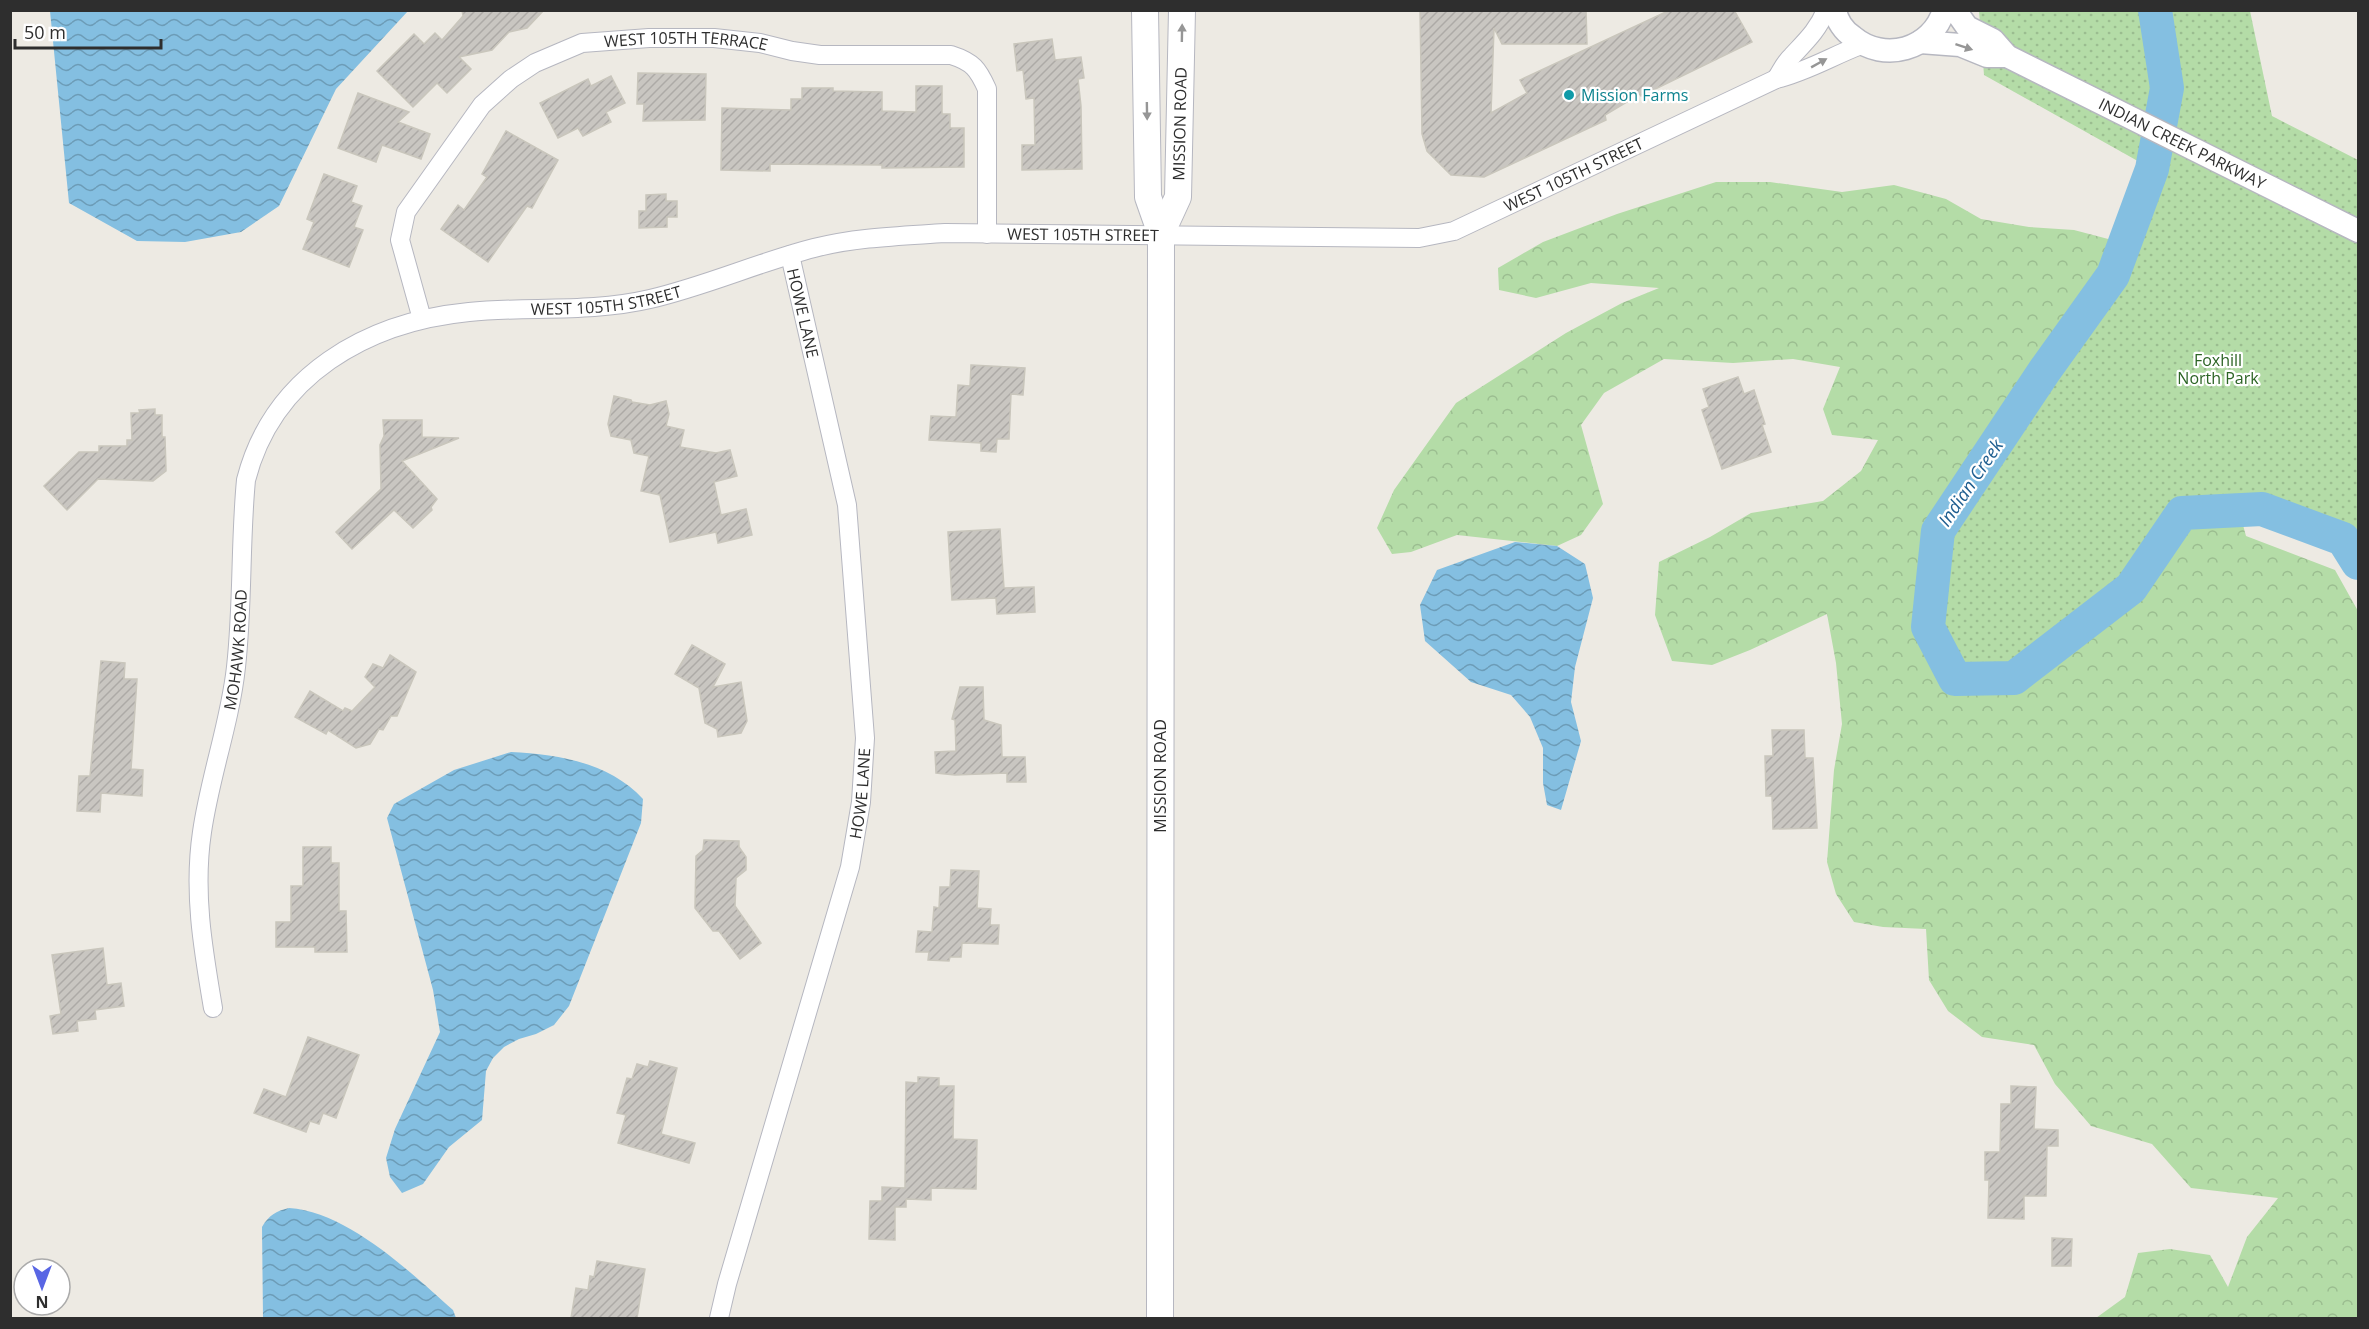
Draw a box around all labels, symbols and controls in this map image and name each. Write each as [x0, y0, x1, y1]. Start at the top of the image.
scale bar [15, 12, 160, 50]
text: 50 m [24, 20, 66, 44]
one-way arrow [1177, 23, 1186, 42]
street label: WEST 105TH TERRACE [603, 27, 770, 56]
one-way arrow [1955, 43, 1973, 52]
one-way arrow [1811, 58, 1828, 68]
street label: MISSION ROAD [1167, 67, 1192, 181]
place label: Mission Farms [1581, 84, 1688, 106]
marker: Mission Farms [1562, 88, 1576, 102]
street label: INDIAN CREEK PARKWAY [2095, 93, 2270, 194]
one-way arrow [1142, 101, 1151, 120]
street label: WEST 105TH STREET [1500, 132, 1647, 217]
street label: WEST 105TH STREET [1007, 223, 1159, 246]
street label: HOWE LANE [782, 266, 824, 360]
street label: WEST 105TH STREET [531, 280, 684, 320]
park label: Foxhill North Park [2177, 349, 2259, 389]
water label: Indian Creek [1932, 433, 2009, 531]
street label: MOHAWK ROAD [218, 589, 252, 712]
street label: MISSION ROAD [1149, 719, 1171, 833]
street label: HOWE LANE [844, 747, 875, 841]
north arrow [12, 1257, 72, 1317]
text: N [35, 1291, 49, 1313]

